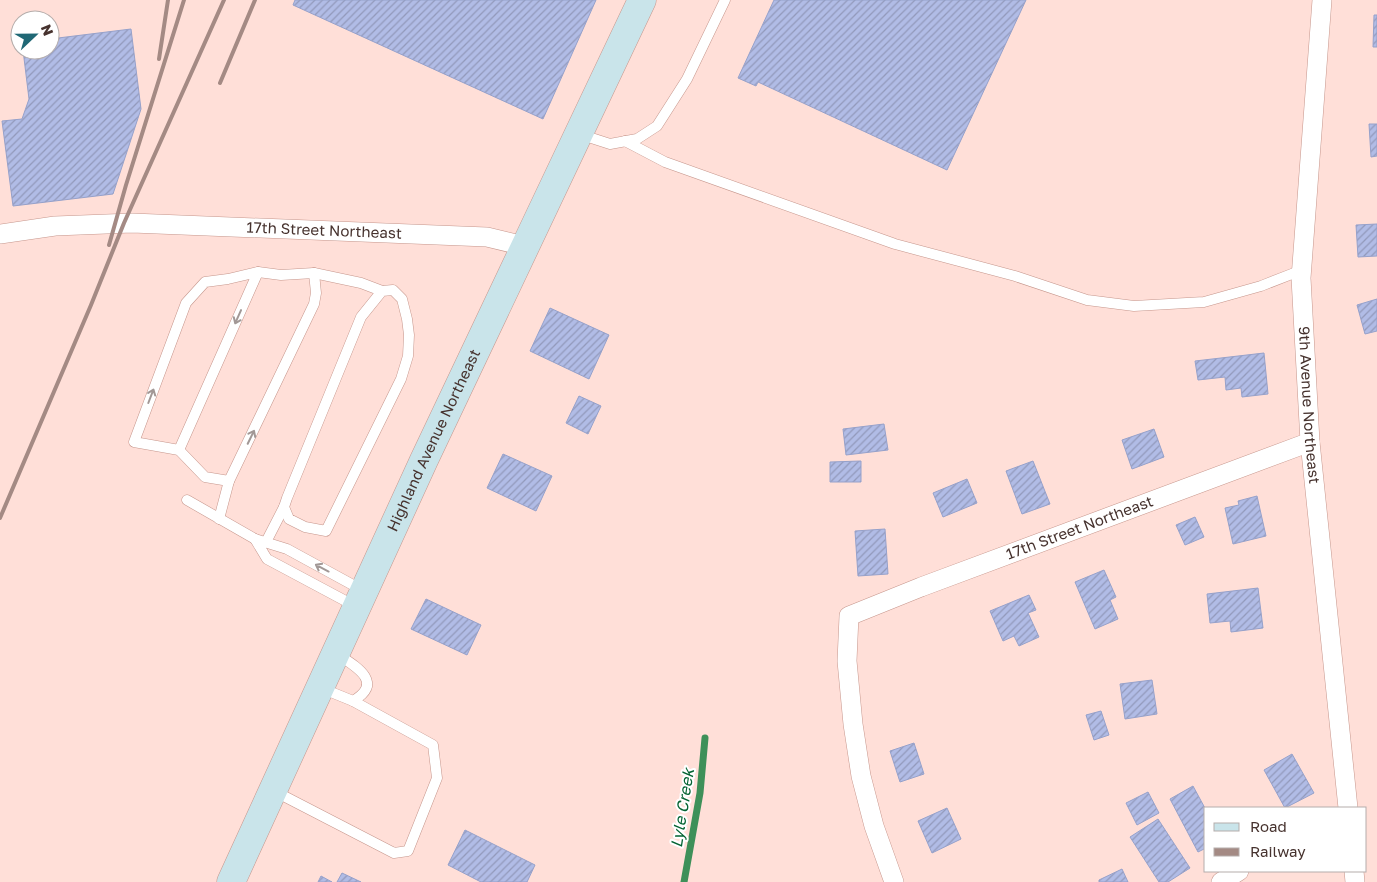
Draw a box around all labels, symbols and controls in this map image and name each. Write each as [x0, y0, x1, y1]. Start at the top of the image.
north arrow [10, 10, 60, 60]
text: N [38, 22, 57, 38]
street label: 17th Street Northeast [246, 218, 402, 242]
one-way arrow [233, 309, 243, 324]
street label: 9th Avenue Northeast [1296, 326, 1324, 484]
street label: Highland Avenue Northeast [383, 346, 483, 534]
one-way arrow [147, 389, 156, 404]
one-way arrow [246, 430, 256, 445]
street label: 17th Street Northeast [1003, 491, 1155, 563]
one-way arrow [314, 563, 329, 573]
water label: Lyle Creek [666, 765, 698, 849]
legend [1204, 807, 1367, 872]
text: Road [1250, 817, 1287, 835]
text: Railway [1250, 842, 1306, 860]

